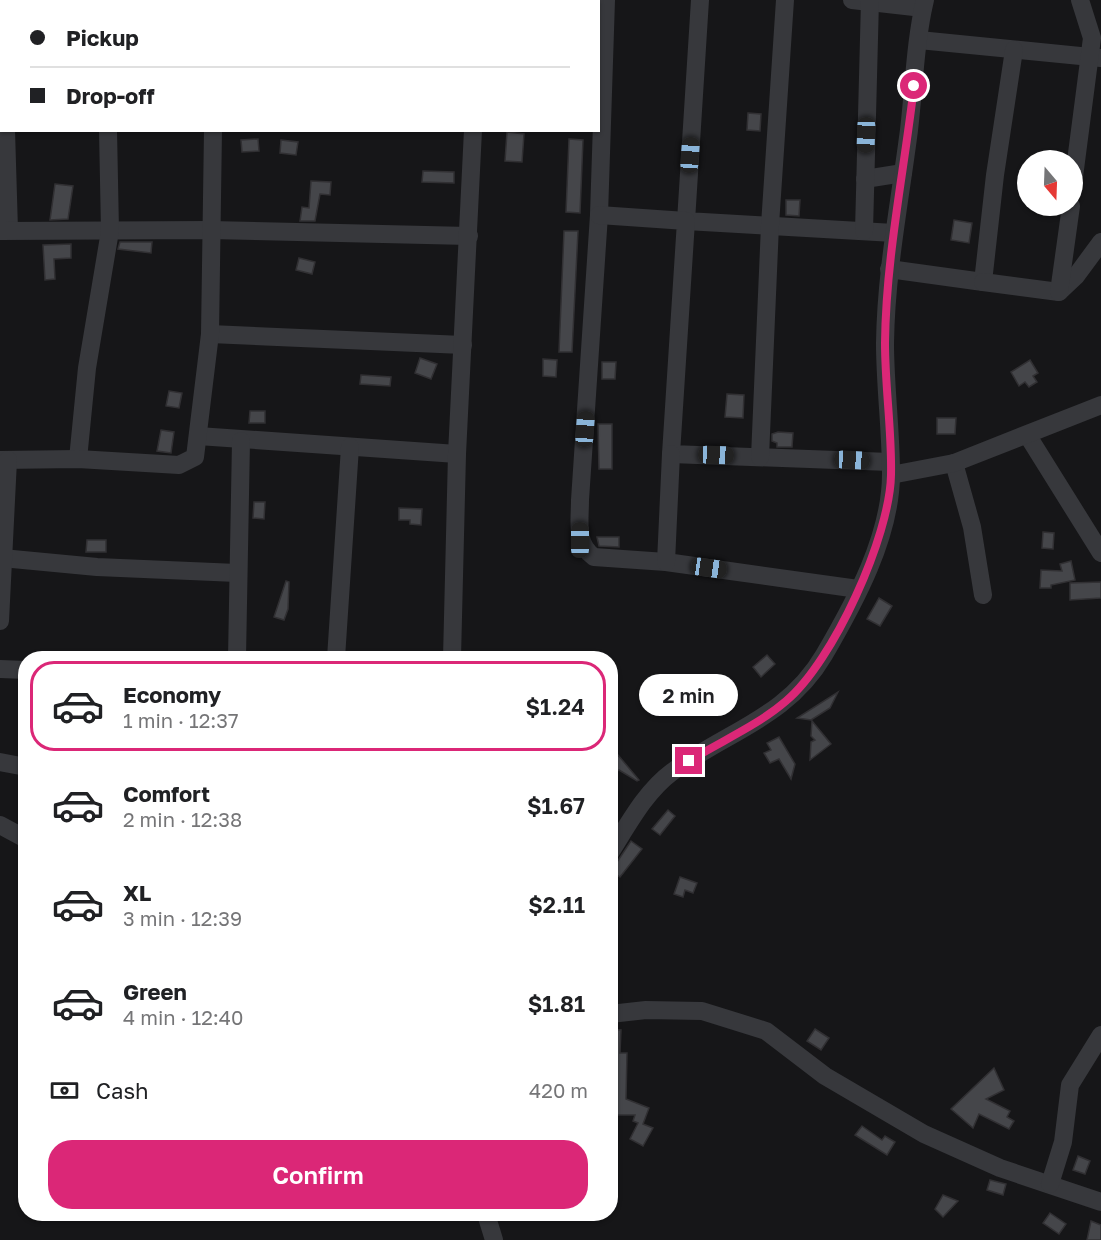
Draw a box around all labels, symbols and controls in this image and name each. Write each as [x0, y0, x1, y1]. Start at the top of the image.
text: Pickup [66, 24, 139, 51]
route start [900, 72, 927, 99]
text: Drop-off [66, 82, 155, 109]
car [856, 117, 876, 153]
car [680, 136, 700, 174]
north arrow [1017, 150, 1083, 216]
map controls [1017, 150, 1083, 216]
car [575, 410, 595, 448]
car [698, 445, 734, 465]
car [834, 450, 870, 470]
car [571, 522, 589, 558]
car [690, 557, 728, 579]
callout: 2 min [640, 674, 738, 716]
icon: car [51, 679, 105, 733]
text: Economy [123, 681, 221, 708]
text: 2 min [663, 683, 715, 707]
text: $1.24 [526, 693, 585, 720]
text: 1 min · 12:37 [123, 708, 239, 732]
route end [675, 747, 702, 774]
icon: car [51, 778, 105, 832]
text: Comfort [123, 780, 210, 807]
text: $1.67 [527, 792, 585, 819]
text: 2 min · 12:38 [123, 807, 242, 831]
icon: car [51, 877, 105, 931]
text: XL [123, 879, 151, 906]
text: $2.11 [528, 891, 585, 918]
text: 3 min · 12:39 [123, 906, 242, 930]
icon: car [51, 976, 105, 1030]
text: Green [123, 978, 187, 1005]
text: $1.81 [528, 990, 585, 1017]
text: 4 min · 12:40 [123, 1005, 243, 1029]
icon: cash [48, 1074, 81, 1107]
text: Cash [96, 1077, 149, 1104]
text: 420 m [529, 1078, 588, 1102]
button: Confirm [48, 1140, 588, 1209]

